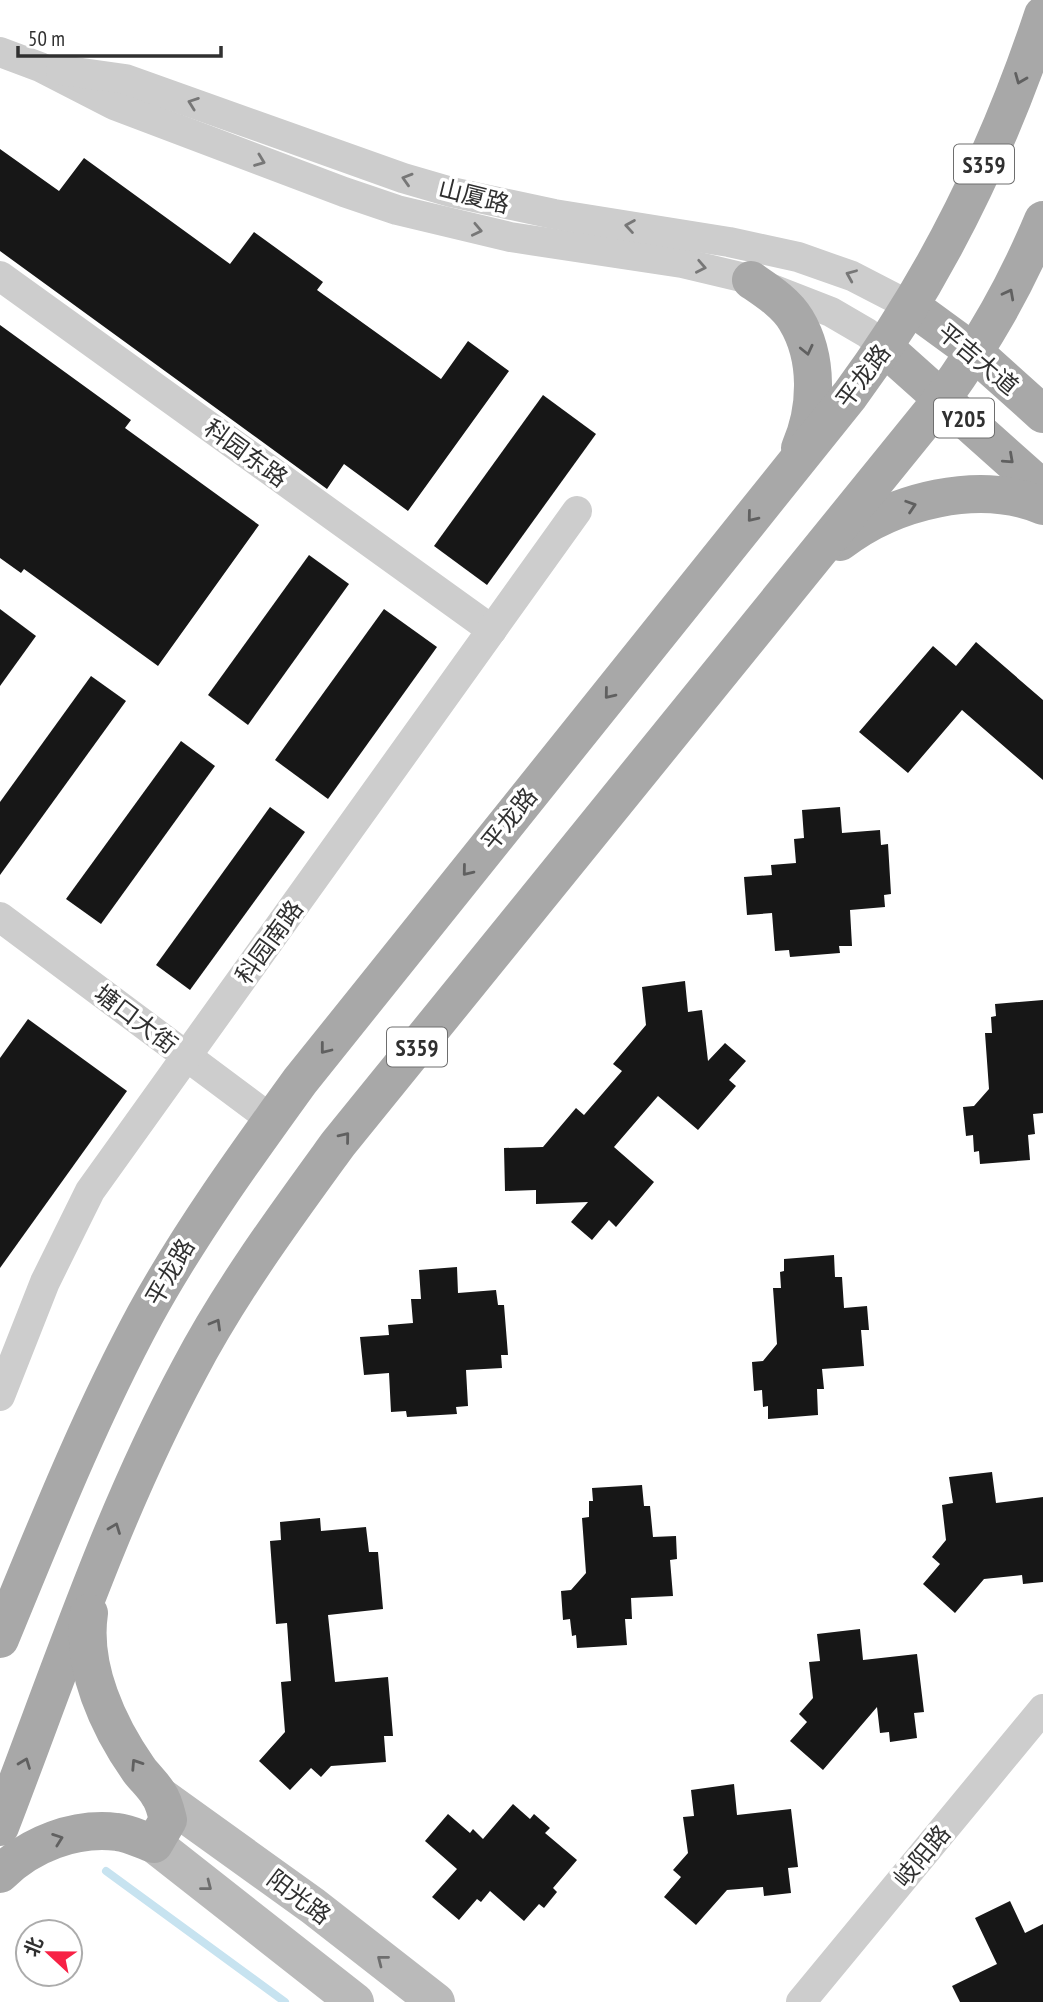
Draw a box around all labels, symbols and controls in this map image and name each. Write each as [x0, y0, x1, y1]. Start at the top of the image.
scale bar [18, 14, 220, 58]
text: 50 m [28, 25, 65, 52]
one-way arrow [1014, 72, 1028, 85]
one-way arrow [187, 97, 199, 111]
road number: S359 [954, 144, 1014, 183]
one-way arrow [254, 152, 266, 166]
street label: 山厦路 [435, 172, 513, 220]
one-way arrow [402, 173, 414, 187]
one-way arrow [624, 219, 635, 234]
one-way arrow [471, 222, 483, 236]
one-way arrow [695, 258, 707, 273]
one-way arrow [846, 270, 858, 284]
one-way arrow [1001, 289, 1014, 302]
street label: 平吉大道 [931, 316, 1025, 402]
street label: 平龙路 [829, 338, 897, 414]
one-way arrow [799, 344, 814, 356]
road number: Y205 [934, 398, 994, 438]
street label: 科园东路 [198, 412, 294, 494]
one-way arrow [1001, 450, 1014, 463]
one-way arrow [905, 500, 917, 515]
one-way arrow [748, 510, 761, 522]
one-way arrow [605, 687, 618, 699]
street label: 平龙路 [474, 781, 544, 857]
one-way arrow [462, 864, 475, 876]
street label: 科园南路 [228, 894, 310, 990]
street label: 塘口大街 [88, 978, 184, 1060]
road number: S359 [387, 1028, 447, 1066]
one-way arrow [320, 1042, 333, 1054]
one-way arrow [336, 1132, 349, 1144]
street label: 平龙路 [139, 1233, 201, 1311]
one-way arrow [207, 1319, 220, 1332]
one-way arrow [107, 1523, 121, 1535]
one-way arrow [16, 1758, 30, 1770]
one-way arrow [131, 1759, 144, 1772]
street label: 岐阳路 [887, 1818, 957, 1894]
one-way arrow [51, 1833, 63, 1847]
street label: 阳光路 [261, 1863, 337, 1931]
one-way arrow [199, 1878, 212, 1890]
north arrow [14, 1918, 84, 1988]
text: 北 [19, 1933, 48, 1960]
one-way arrow [377, 1956, 390, 1968]

